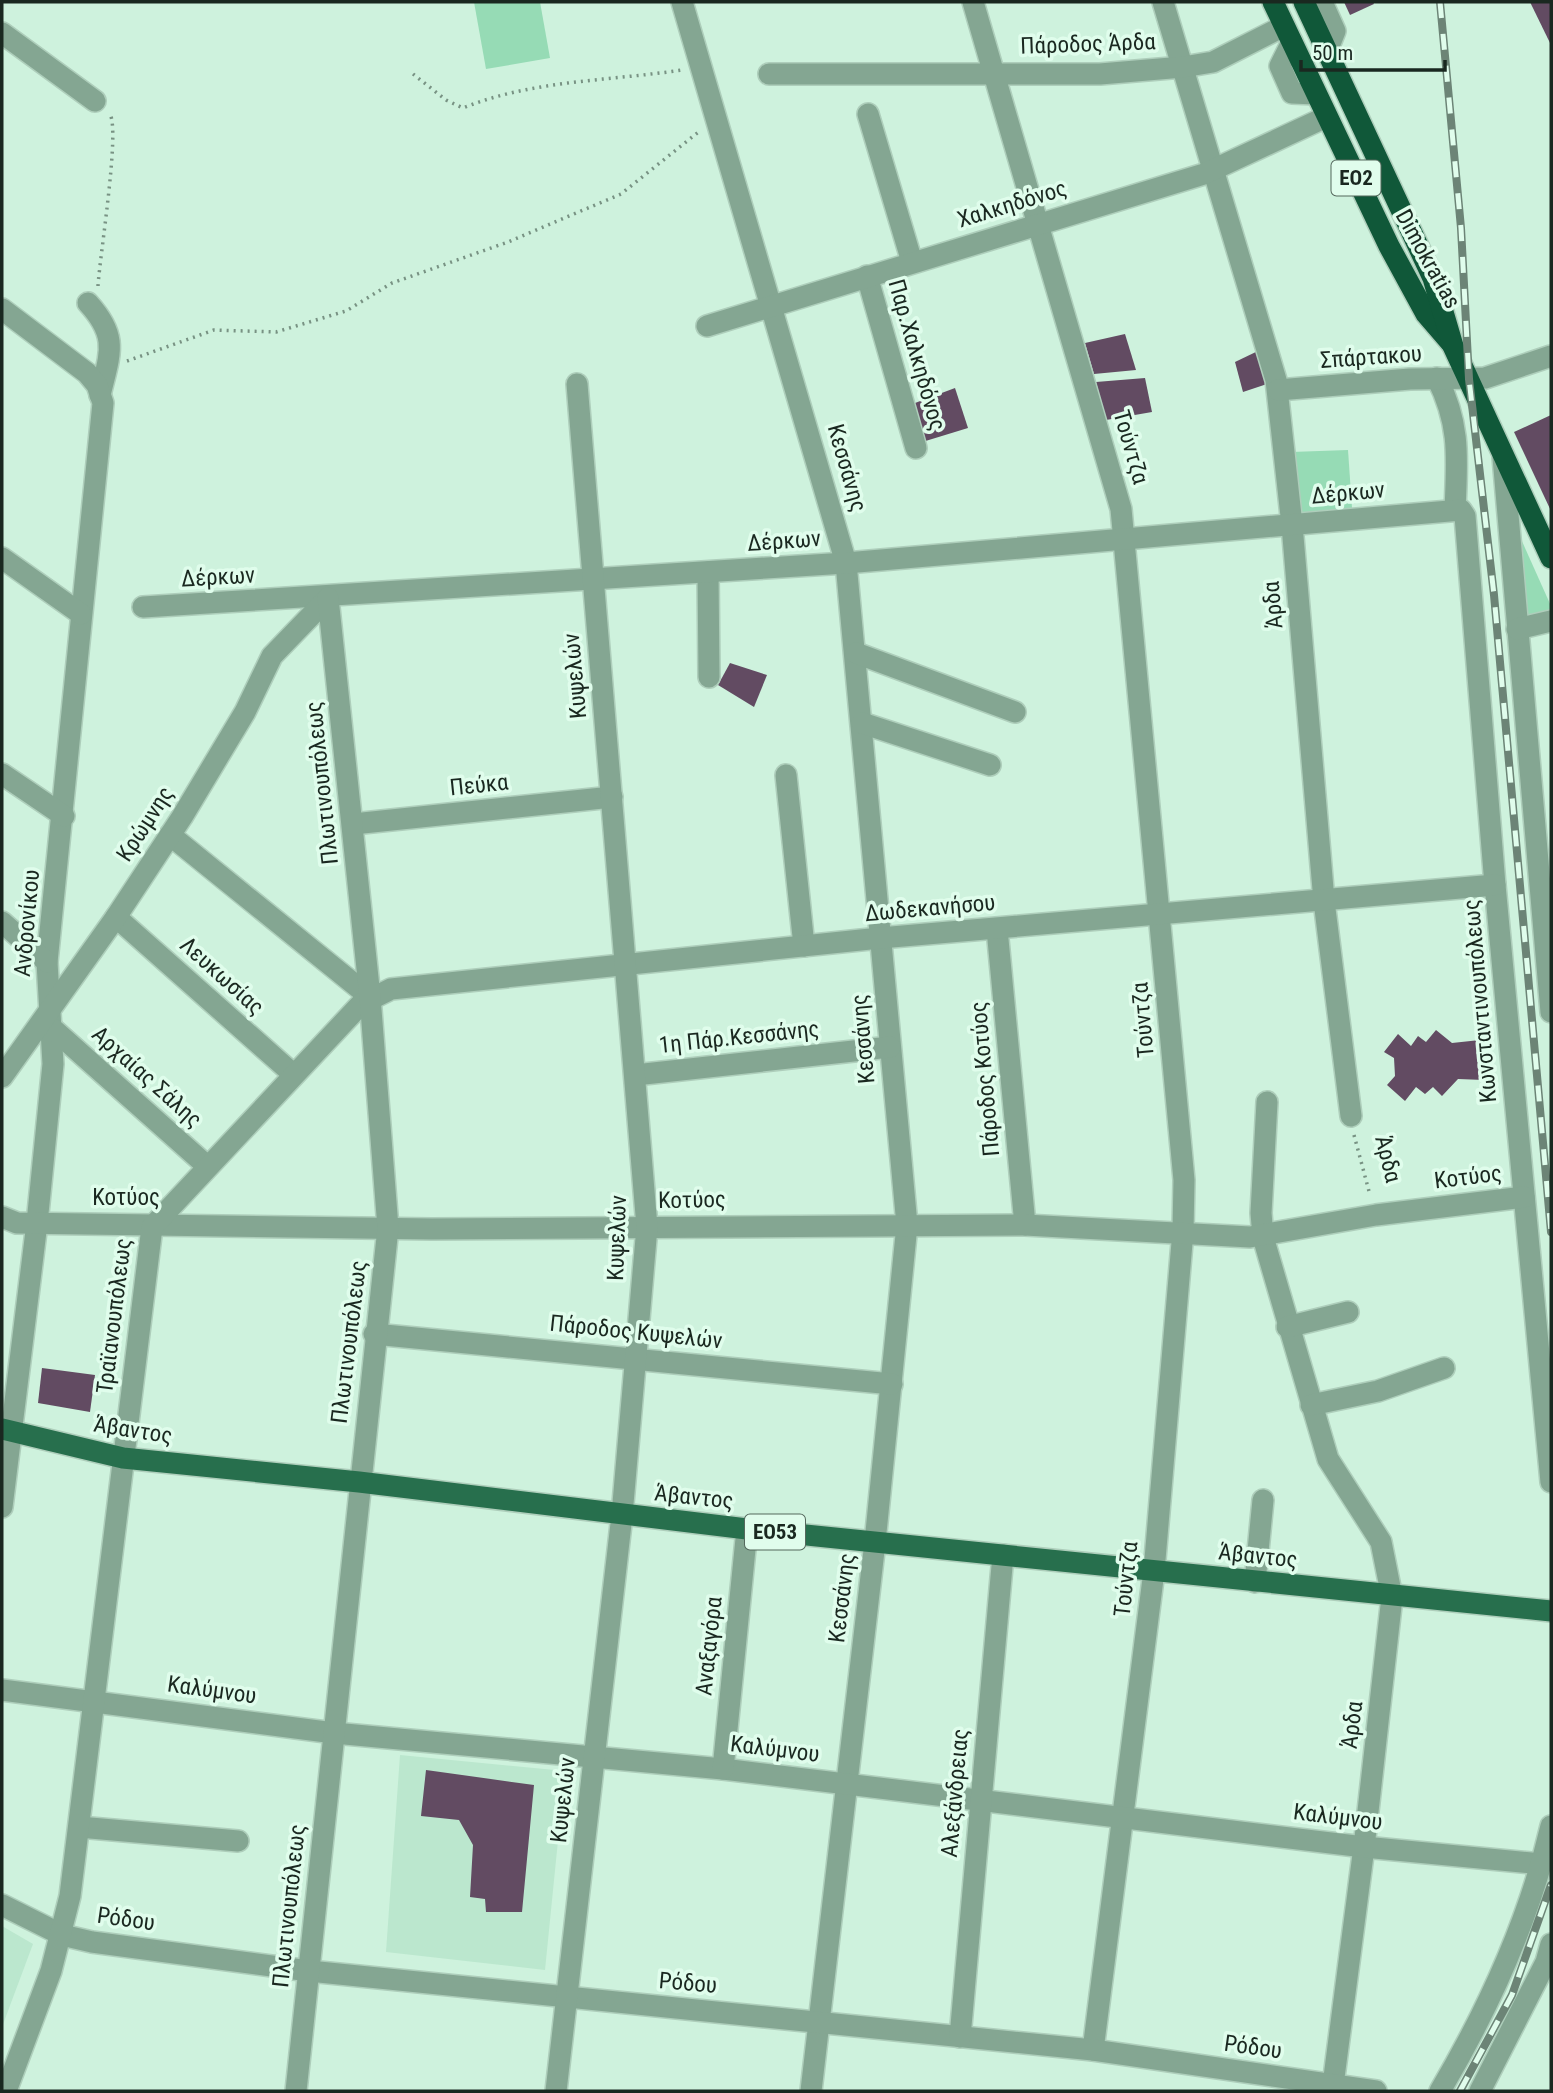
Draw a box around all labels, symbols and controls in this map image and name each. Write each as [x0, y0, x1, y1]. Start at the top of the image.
street label: Πάροδος Άρδα [1020, 28, 1156, 60]
scale bar [1301, 28, 1444, 72]
text: 50 m [1312, 41, 1353, 65]
road number: ΕΟ2 [1332, 160, 1380, 196]
street label: Χαλκηδόνος [954, 175, 1070, 233]
street label: Dimokratias [1390, 205, 1466, 313]
street label: Παρ.Χαλκηδόνος [883, 276, 951, 434]
street label: Σπάρτακου [1319, 340, 1423, 374]
street label: Τούντζα [1108, 407, 1154, 487]
street label: Κεσσάνης [822, 421, 872, 515]
street label: Δέρκων [1310, 476, 1386, 510]
street label: Δέρκων [746, 525, 822, 557]
street label: Δέρκων [180, 562, 256, 592]
street label: Άρδα [1257, 580, 1289, 630]
street label: Κυψελών [558, 632, 592, 720]
street label: Πλωτινουπόλεως [300, 700, 344, 866]
street label: Πεύκα [448, 768, 510, 802]
street label: Κρώμνης [111, 781, 179, 867]
street label: Ανδρονίκου [9, 868, 45, 978]
street label: Δωδεκανήσου [864, 889, 996, 927]
street label: Κωνσταντινουπόλεως [1458, 898, 1502, 1104]
street label: Λευκωσίας [175, 931, 269, 1021]
street label: Τούντζα [1126, 981, 1160, 1059]
street label: Κεσσάνης [846, 993, 880, 1085]
street label: Πάροδος Κοτύος [965, 1000, 1005, 1158]
street label: 1η Πάρ.Κεσσάνης [657, 1015, 821, 1059]
street label: Αρχαίας Σάλης [87, 1021, 207, 1133]
street label: Άρδα [1369, 1133, 1407, 1185]
street label: Κοτύος [1433, 1159, 1503, 1195]
street label: Κοτύος [92, 1184, 160, 1211]
street label: Κοτύος [658, 1186, 726, 1214]
street label: Κυψελών [602, 1195, 632, 1281]
street label: Τραϊανουπόλεως [91, 1237, 137, 1395]
street label: Πλωτινουπόλεως [326, 1259, 372, 1425]
street label: Πάροδος Κυψελών [548, 1310, 724, 1355]
street label: Άβαντος [92, 1410, 174, 1450]
street label: Άβαντος [653, 1479, 735, 1515]
road number: ΕΟ53 [745, 1514, 805, 1550]
street label: Άβαντος [1217, 1538, 1299, 1574]
street label: Τούντζα [1109, 1540, 1143, 1618]
street label: Κεσσάνης [823, 1552, 861, 1644]
street label: Αναξαγόρα [690, 1595, 728, 1697]
street label: Καλύμνου [166, 1670, 258, 1710]
street label: Άρδα [1336, 1700, 1368, 1750]
street label: Αλεξάνδρειας [936, 1728, 974, 1858]
street label: Καλύμνου [729, 1730, 821, 1768]
street label: Κυψελών [545, 1756, 581, 1844]
street label: Καλύμνου [1292, 1798, 1384, 1836]
street label: Πλωτινουπόλεως [267, 1823, 311, 1989]
street label: Ρόδου [95, 1902, 157, 1936]
street label: Ρόδου [658, 1967, 718, 1999]
street label: Ρόδου [1222, 2030, 1284, 2064]

